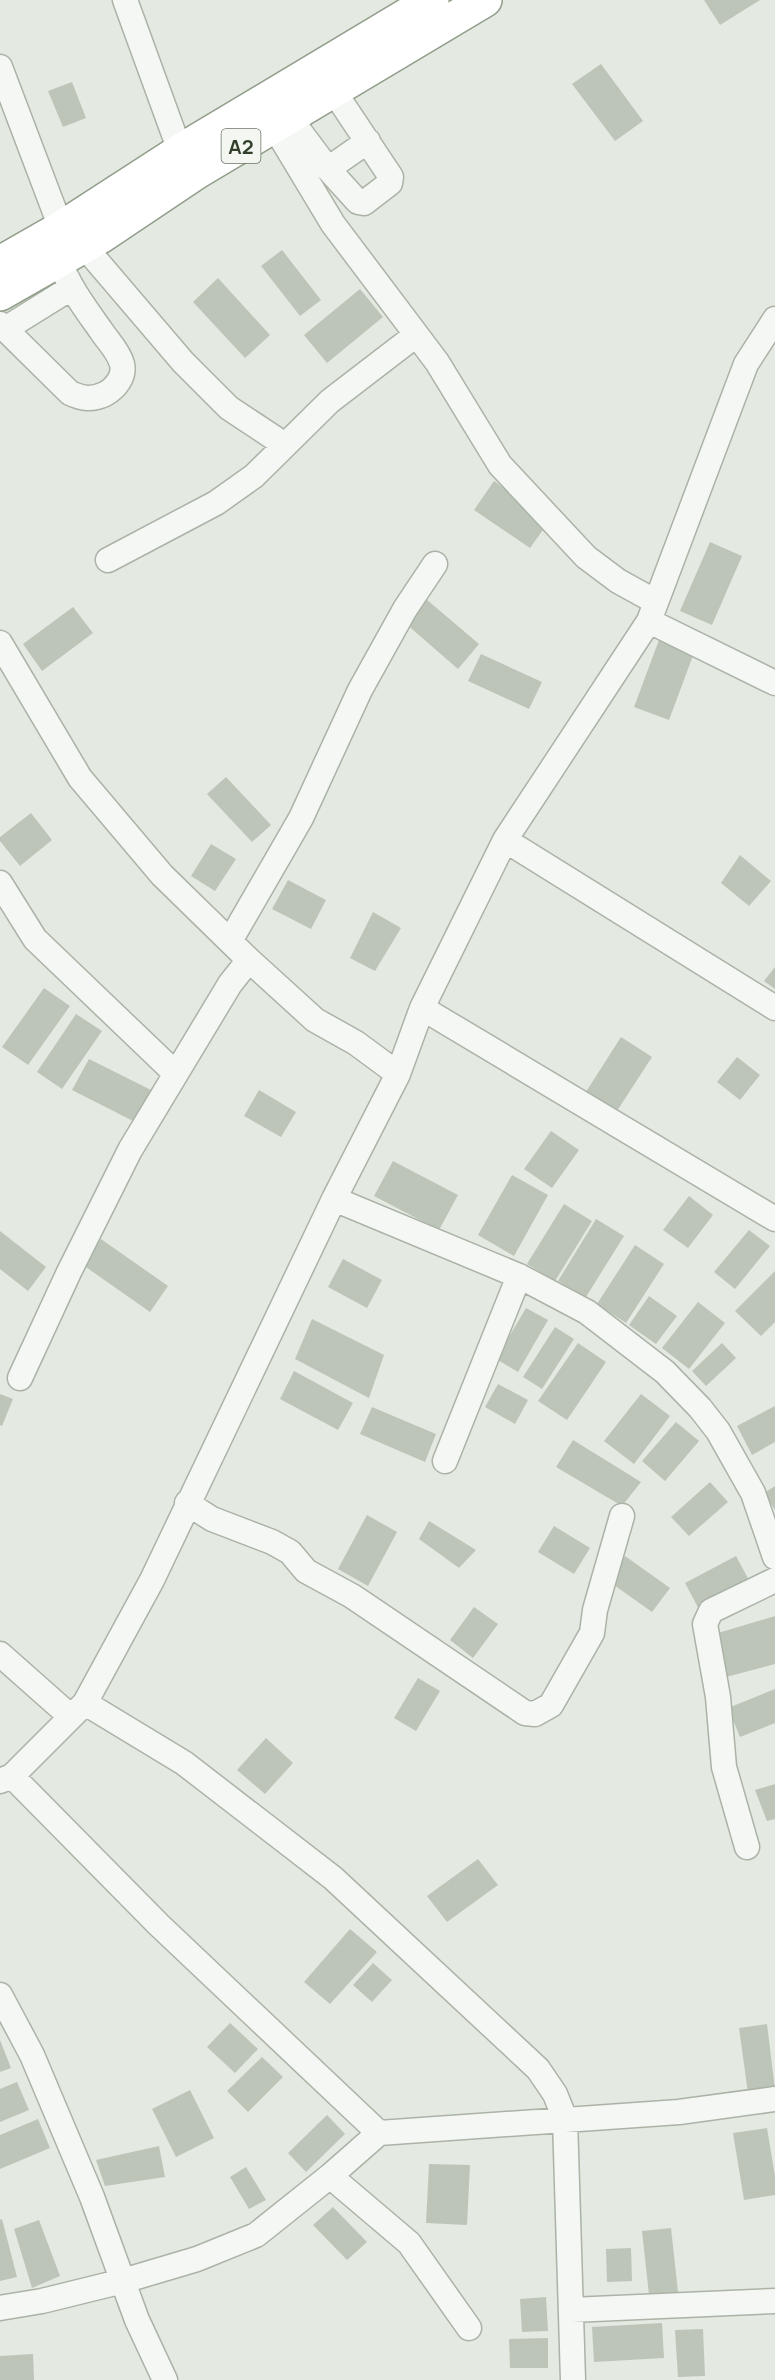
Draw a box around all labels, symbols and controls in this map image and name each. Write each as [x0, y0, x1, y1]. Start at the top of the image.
road number: A2 [222, 129, 260, 163]

